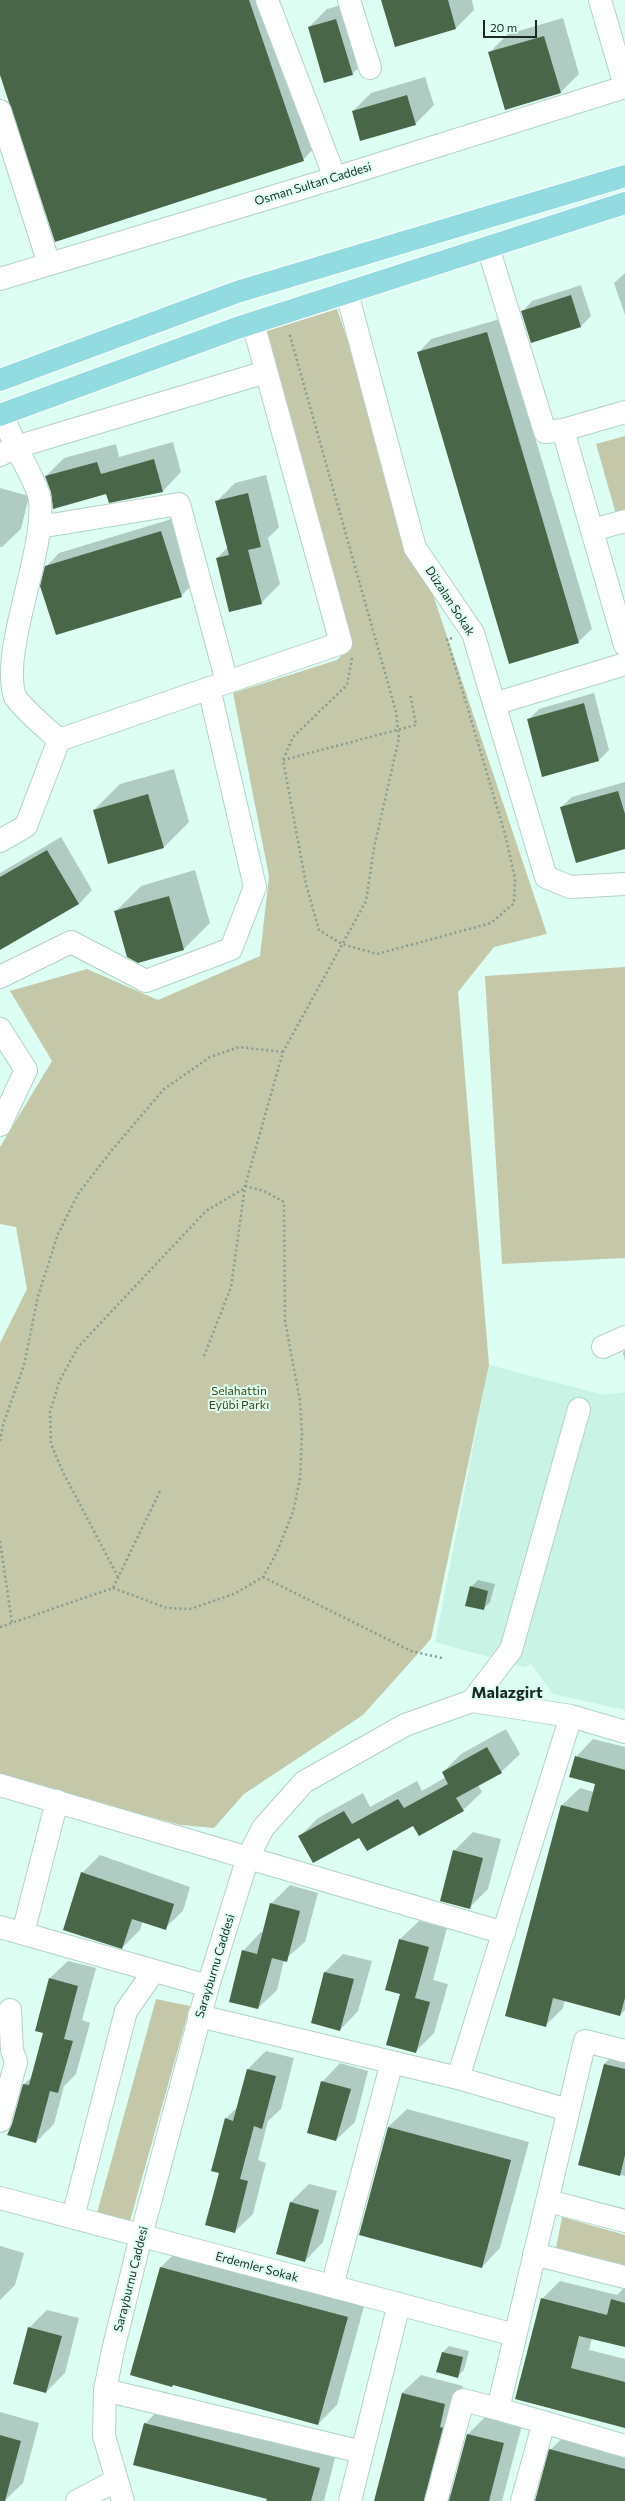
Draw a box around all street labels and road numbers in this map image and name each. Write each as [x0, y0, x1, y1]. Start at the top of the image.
street label: Osman Sultan Caddesi [253, 159, 373, 209]
street label: Düzalan Sokak [422, 564, 478, 638]
street label: Sarayburnu Caddesi [192, 1912, 238, 2020]
street label: Sarayburnu Caddesi [111, 2225, 151, 2333]
street label: Erdemler Sokak [214, 2249, 300, 2285]

